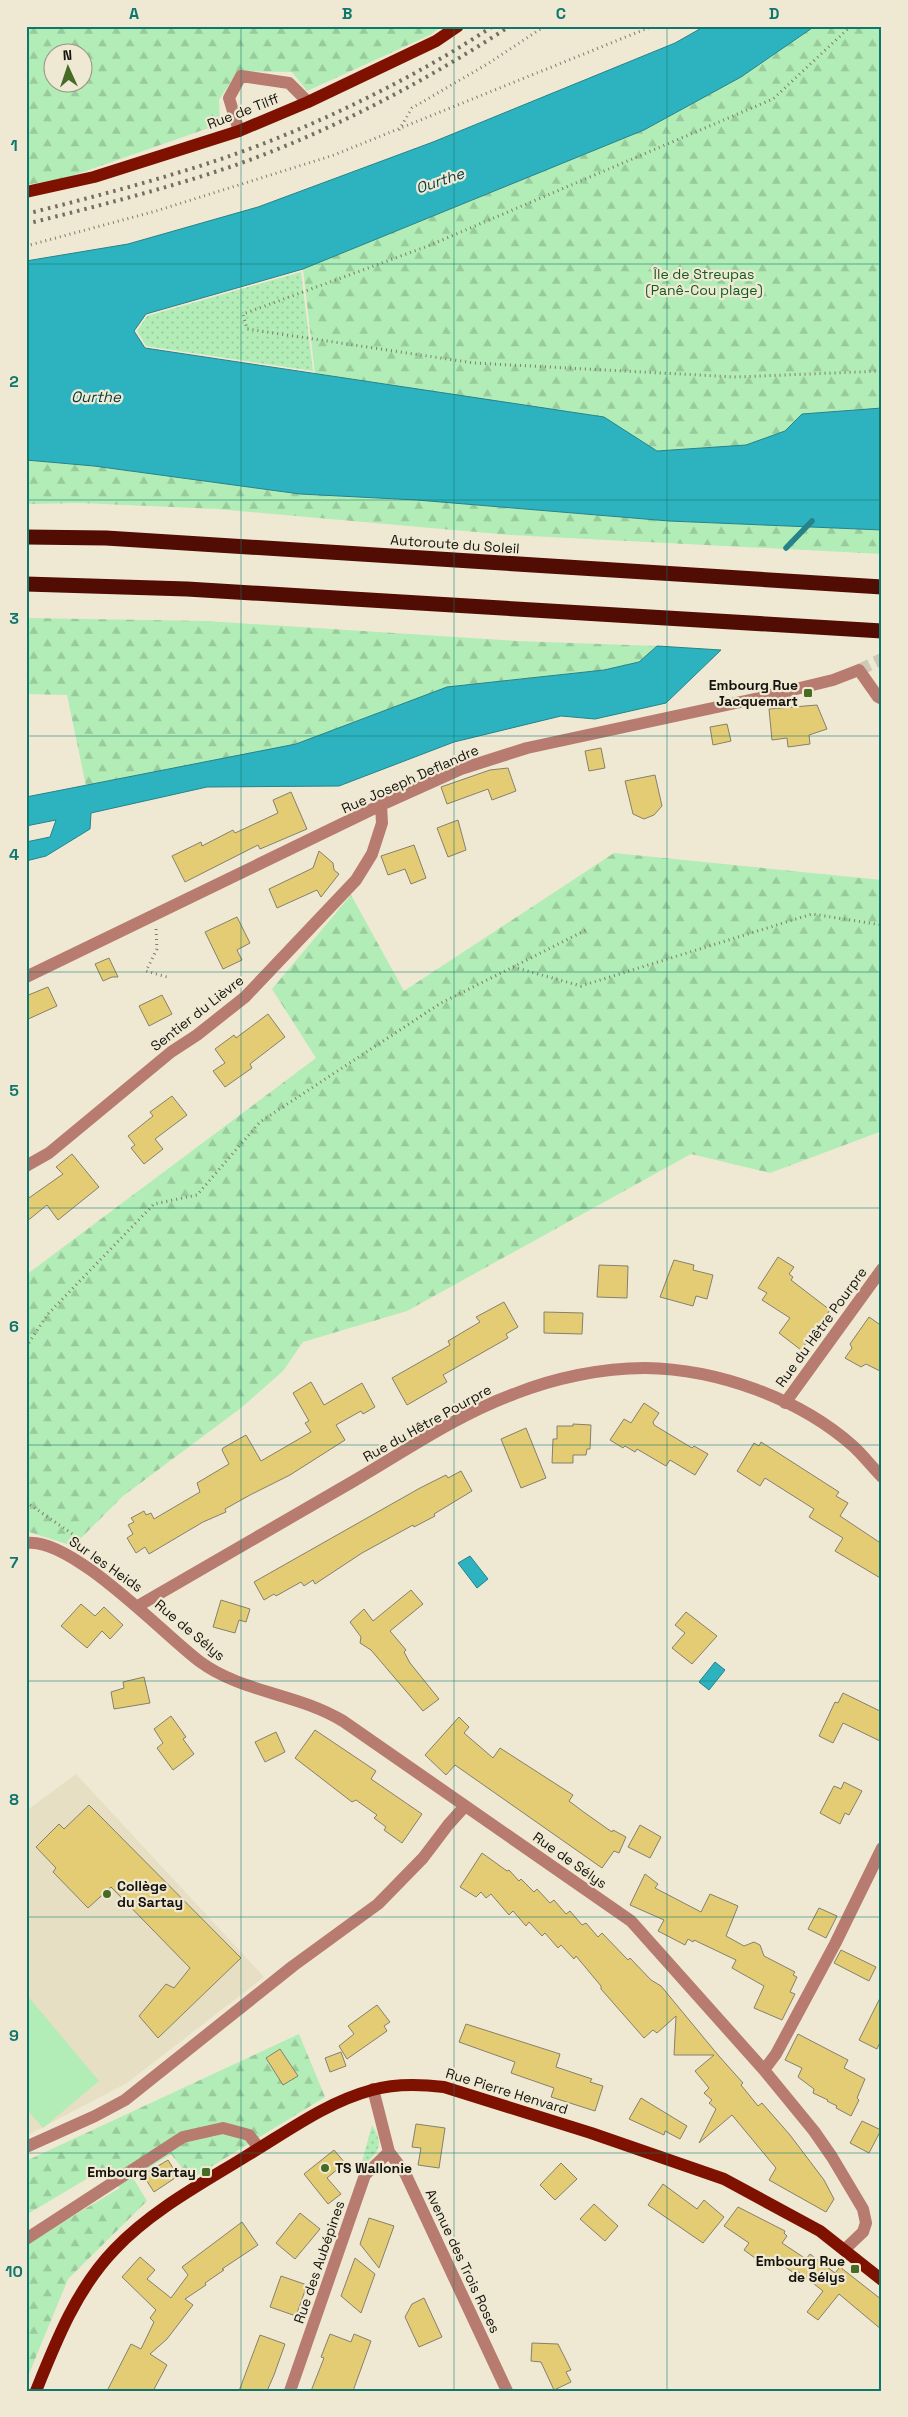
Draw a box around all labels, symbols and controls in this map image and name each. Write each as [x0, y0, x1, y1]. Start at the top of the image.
text: A [129, 3, 139, 24]
text: B [342, 3, 352, 24]
text: C [556, 3, 566, 24]
text: D [769, 3, 779, 24]
north arrow [42, 42, 92, 92]
text: N [62, 46, 72, 64]
street label: Rue de Tilff [205, 89, 282, 133]
text: 1 [10, 135, 18, 156]
water label: Ourthe [413, 163, 468, 198]
park label: Île de Streupas (Panê-Cou plage) [645, 265, 763, 299]
text: 2 [9, 371, 19, 392]
water label: Ourthe [71, 387, 122, 406]
street label: Autoroute du Soleil [390, 531, 520, 557]
text: 3 [9, 608, 19, 629]
place label: Embourg Rue Jacquemart [709, 676, 798, 710]
marker: Embourg Rue Jacquemart [802, 687, 814, 699]
street label: Rue Joseph Deflandre [339, 741, 481, 817]
text: 4 [9, 844, 19, 865]
street label: Sentier du Lièvre [147, 971, 247, 1055]
text: 5 [9, 1080, 19, 1101]
street label: Rue du Hêtre Pourpre [771, 1263, 871, 1391]
text: 6 [9, 1316, 19, 1337]
street label: Rue du Hêtre Pourpre [360, 1380, 494, 1466]
street label: Sur les Heids [66, 1532, 146, 1596]
text: 7 [10, 1552, 19, 1573]
street label: Rue de Sélys [151, 1595, 229, 1665]
text: 8 [9, 1789, 19, 1810]
street label: Rue de Sélys [529, 1828, 611, 1892]
place label: Collège du Sartay [117, 1877, 183, 1911]
marker: Collège du Sartay [101, 1888, 113, 1900]
text: 9 [9, 2025, 19, 2046]
street label: Rue Pierre Henvard [444, 2064, 570, 2118]
place label: TS Wallonie [335, 2159, 412, 2177]
marker: TS Wallonie [319, 2162, 331, 2174]
place label: Embourg Sartay [87, 2163, 196, 2181]
marker: Embourg Sartay [200, 2166, 212, 2178]
street label: Avenue des Trois Roses [422, 2186, 504, 2336]
street label: Rue des Aubépines [290, 2198, 348, 2326]
place label: Embourg Rue de Sélys [756, 2252, 845, 2286]
text: 10 [5, 2261, 23, 2282]
marker: Embourg Rue de Sélys [849, 2263, 861, 2275]

